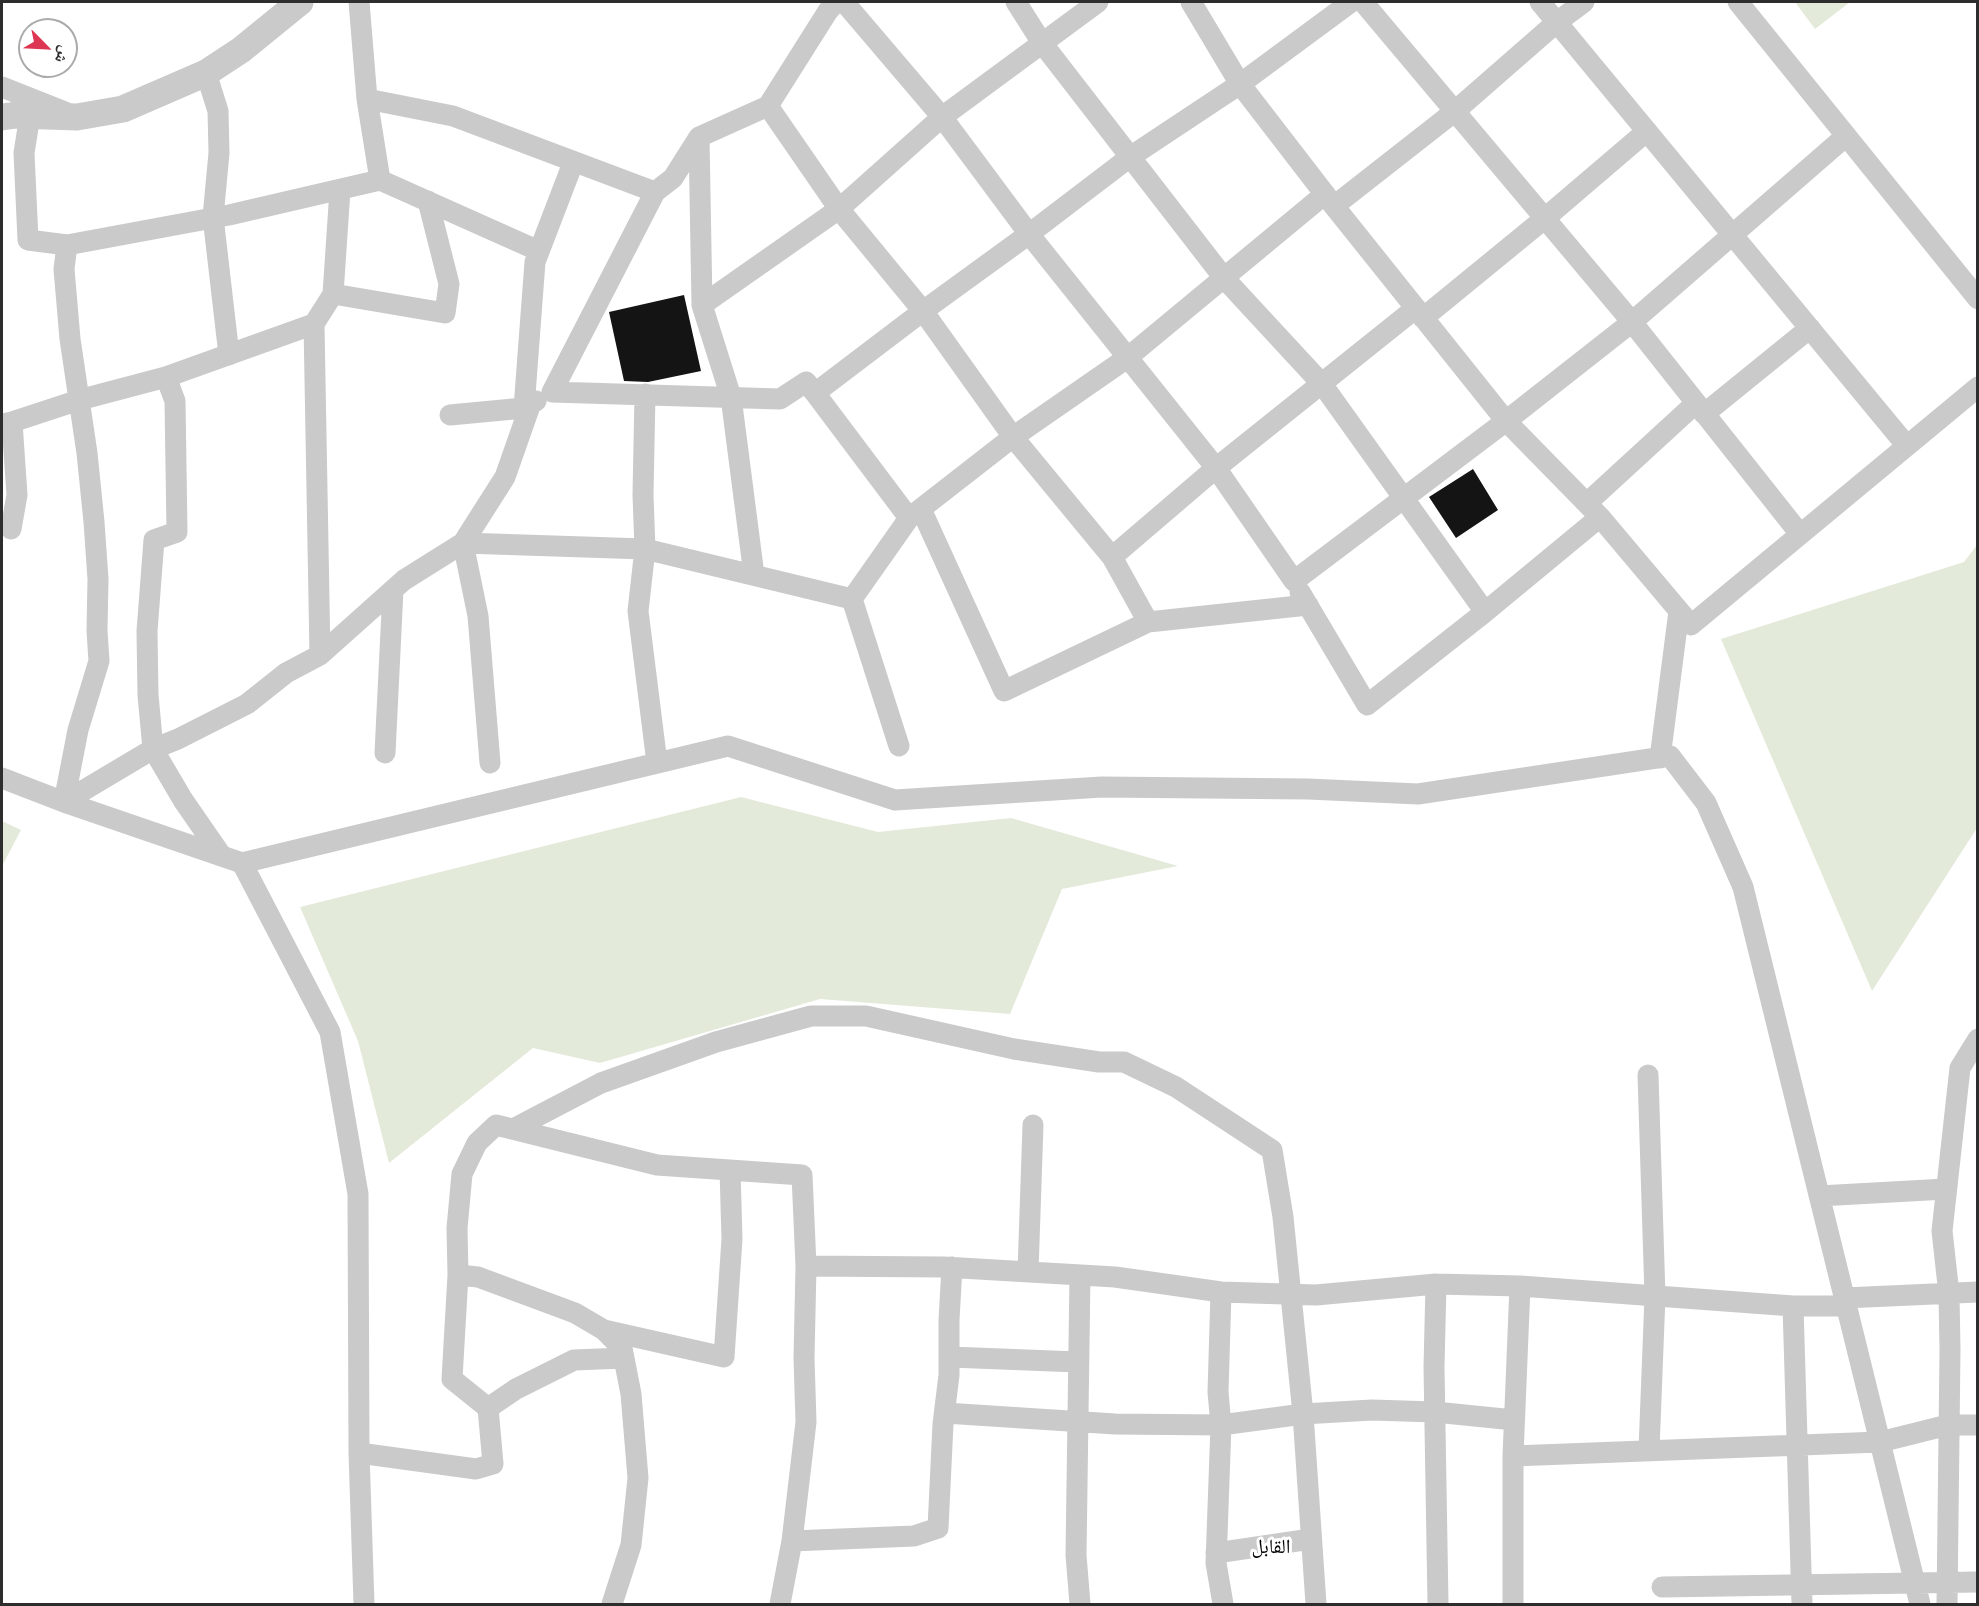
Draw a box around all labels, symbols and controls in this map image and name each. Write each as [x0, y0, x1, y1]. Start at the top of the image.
north arrow [18, 18, 78, 78]
text: ش [52, 43, 74, 66]
district label: القابل [1251, 1535, 1291, 1559]

